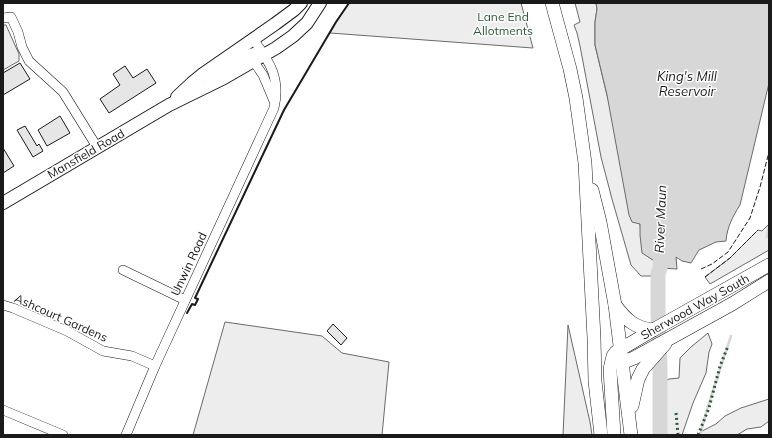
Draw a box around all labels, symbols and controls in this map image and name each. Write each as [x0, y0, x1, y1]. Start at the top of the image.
park label: Lane End Allotments [473, 9, 533, 38]
water label: King's Mill Reservoir [657, 68, 718, 99]
street label: Mansfield Road [45, 125, 127, 182]
water label: River Maun [651, 185, 669, 253]
street label: Unwin Road [167, 230, 210, 298]
street label: Sherwood Way South [638, 270, 752, 343]
street label: Ashcourt Gardens [12, 290, 110, 345]

